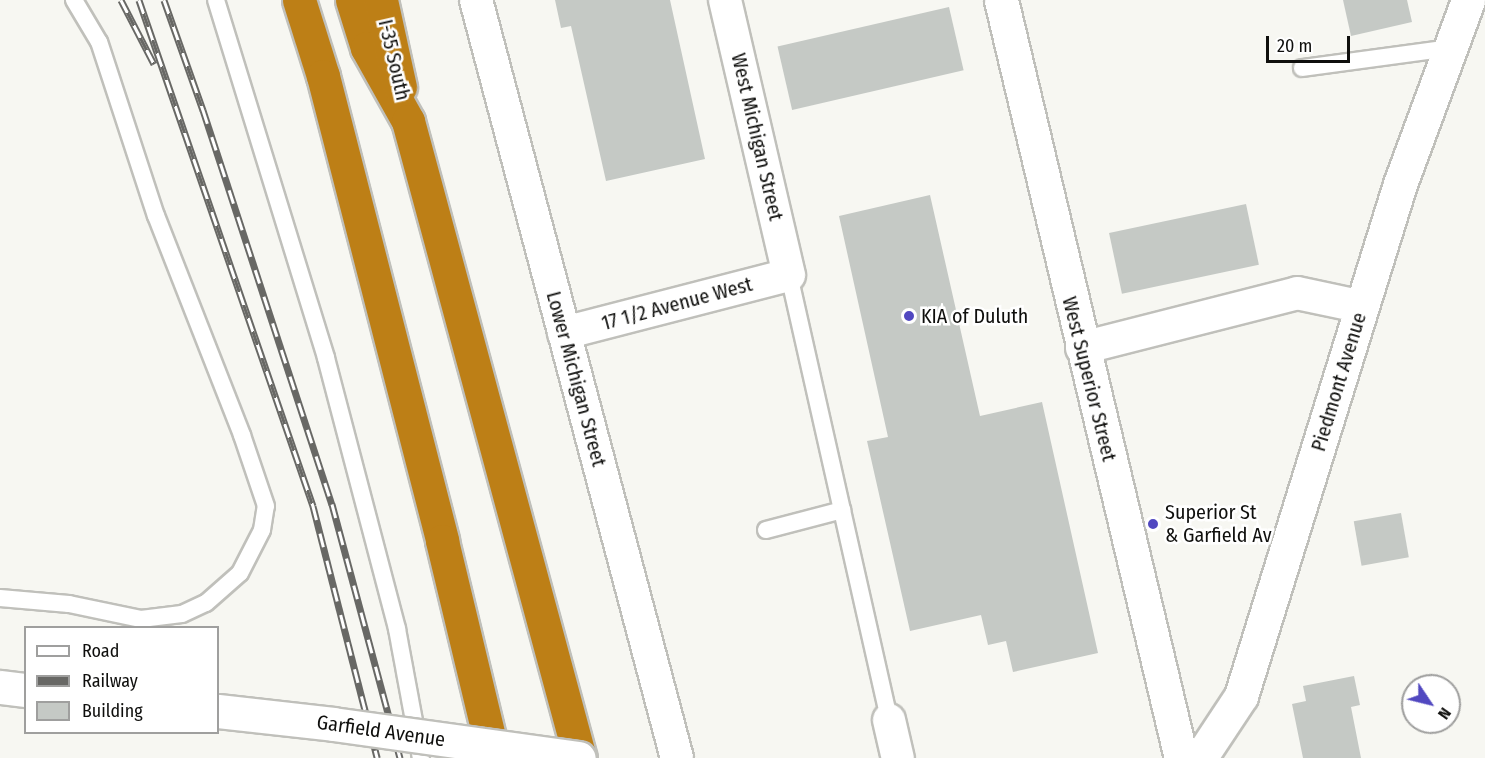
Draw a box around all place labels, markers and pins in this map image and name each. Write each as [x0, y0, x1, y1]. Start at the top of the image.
place label: KIA of Duluth [921, 304, 1028, 328]
marker: KIA of Duluth [902, 309, 916, 323]
place label: Superior St & Garfield Av [1165, 500, 1272, 547]
marker: Superior St & Garfield Av [1146, 517, 1160, 531]

